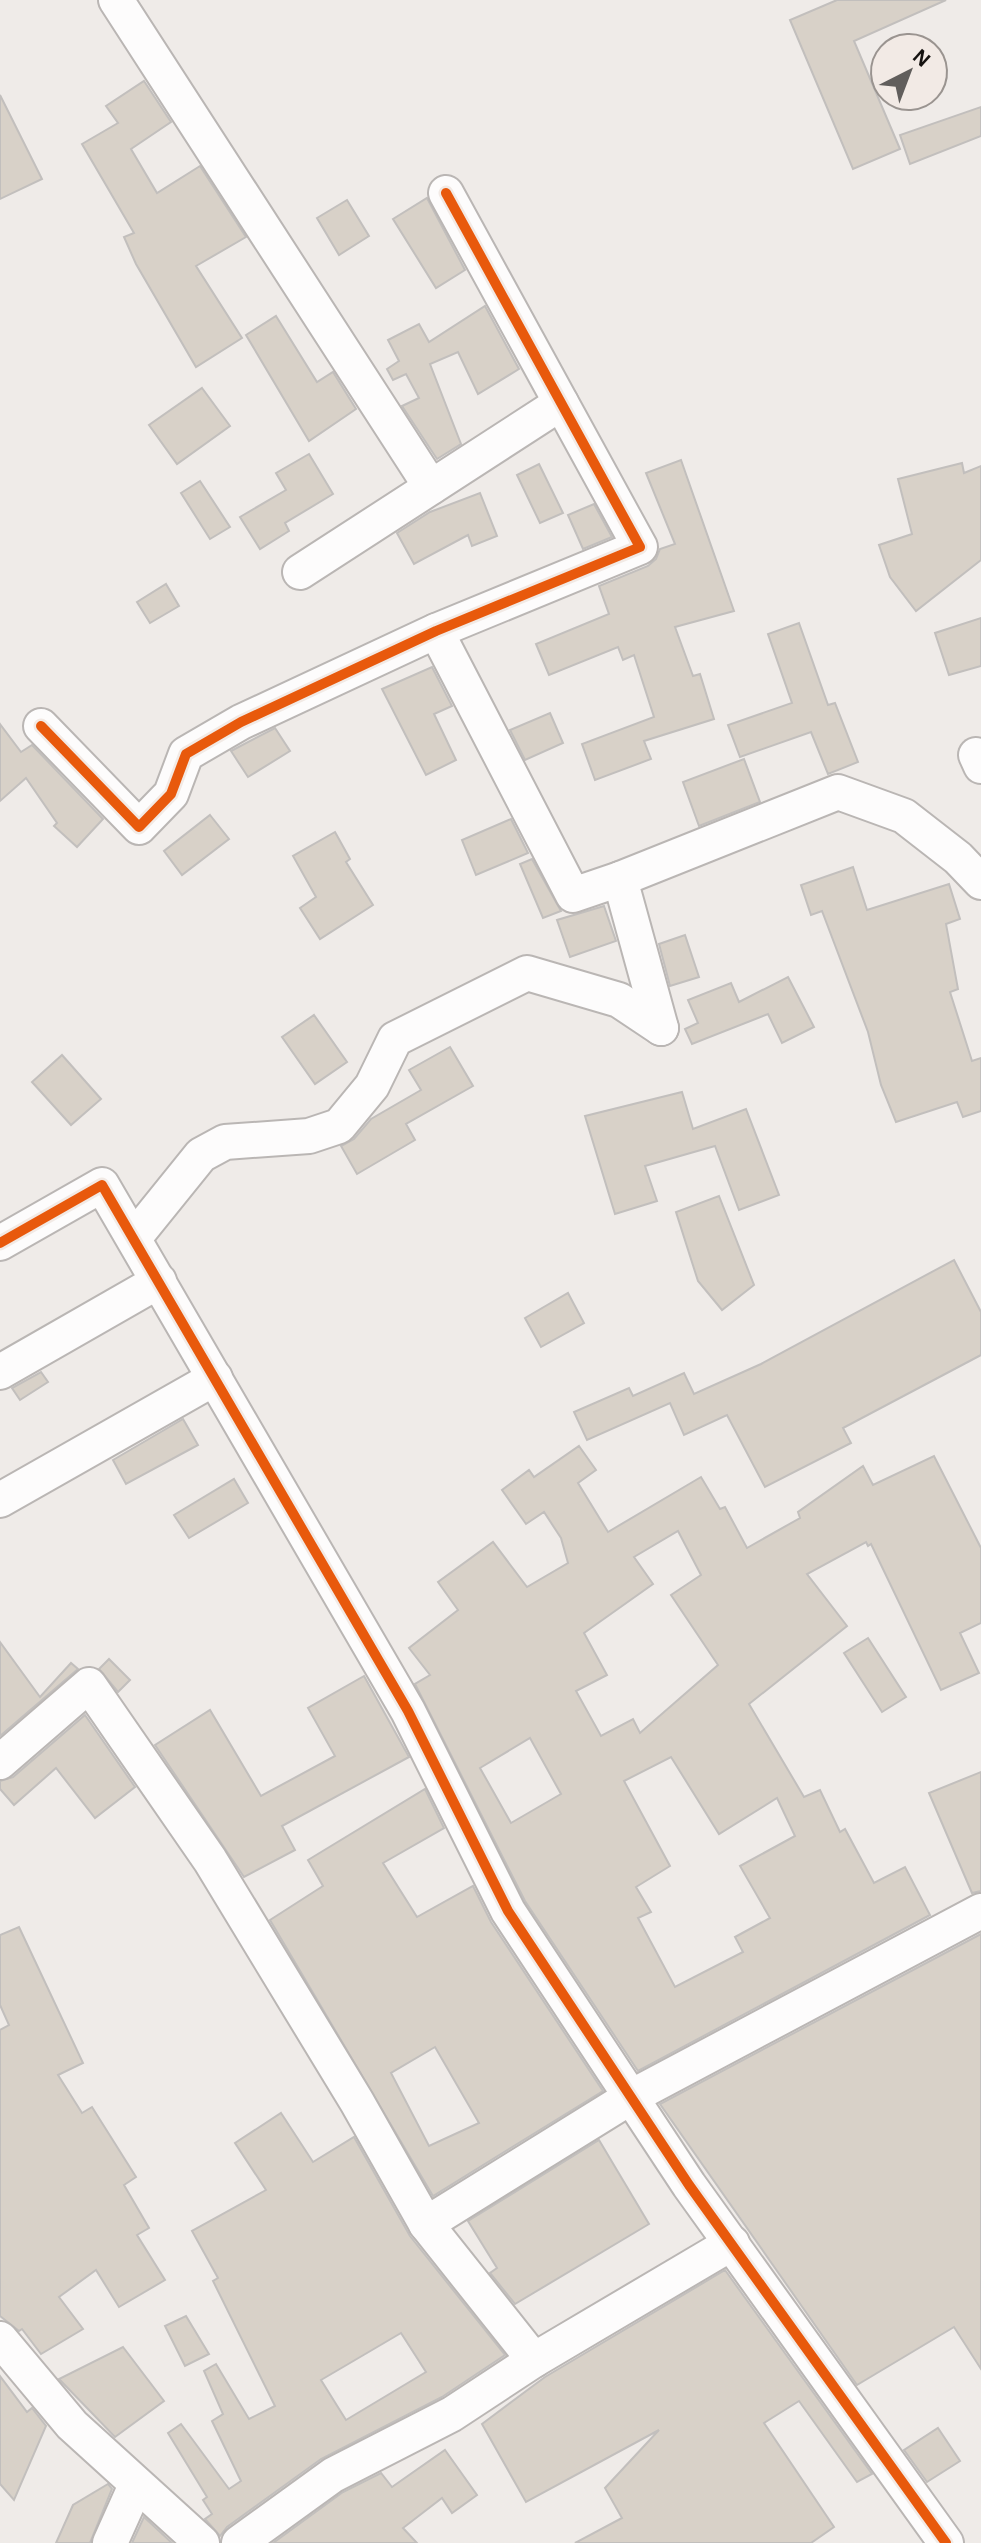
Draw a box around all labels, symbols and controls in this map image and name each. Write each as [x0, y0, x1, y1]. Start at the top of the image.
north arrow [869, 32, 949, 112]
text: N [909, 45, 935, 71]

